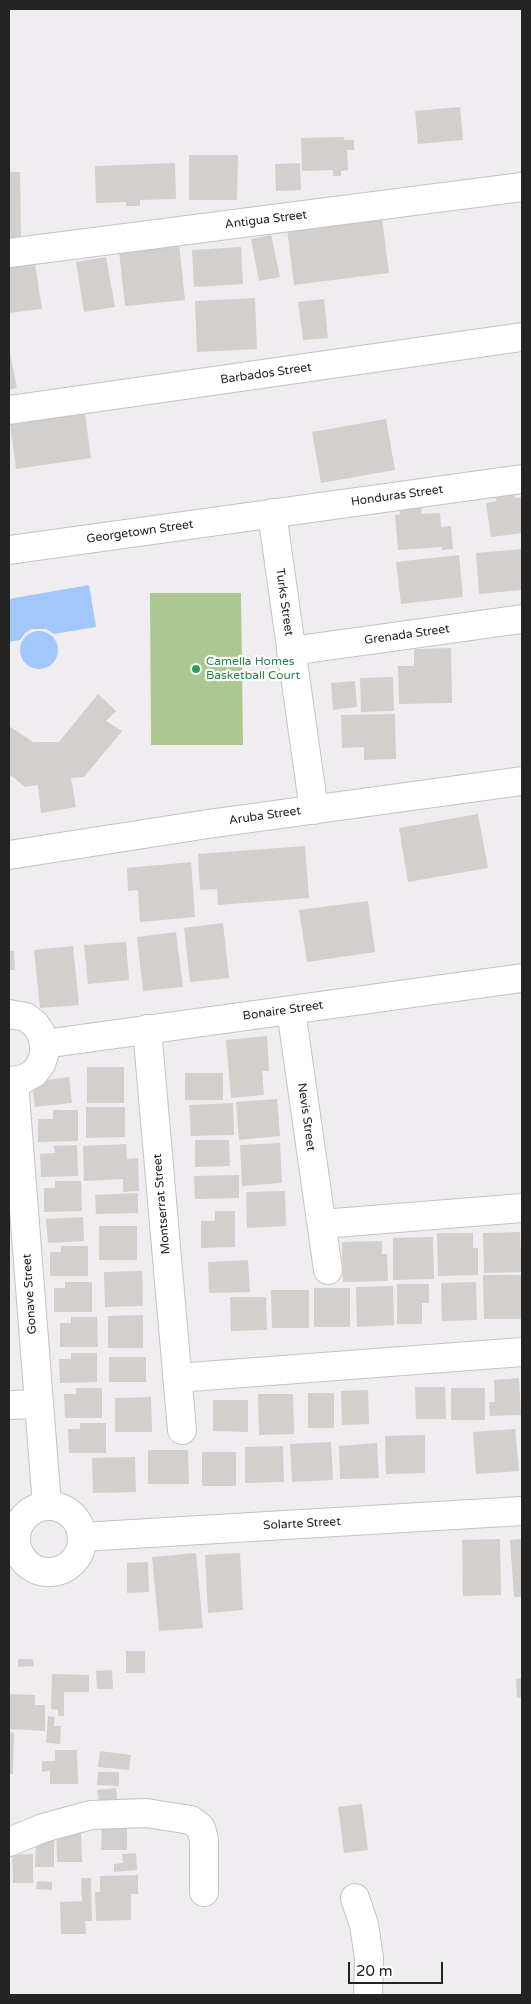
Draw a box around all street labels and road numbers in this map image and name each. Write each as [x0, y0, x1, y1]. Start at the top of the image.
street label: Antigua Street [224, 208, 308, 232]
street label: Barbados Street [219, 360, 313, 388]
street label: Honduras Street [350, 482, 444, 510]
street label: Georgetown Street [86, 517, 194, 547]
street label: Turks Street [272, 567, 296, 637]
street label: Grenada Street [363, 622, 451, 648]
street label: Aruba Street [228, 804, 302, 828]
street label: Bonaire Street [242, 998, 324, 1024]
street label: Nevis Street [294, 1082, 318, 1152]
street label: Montserrat Street [150, 1153, 174, 1255]
street label: Gonave Street [20, 1253, 40, 1335]
street label: Solarte Street [263, 1515, 341, 1533]

